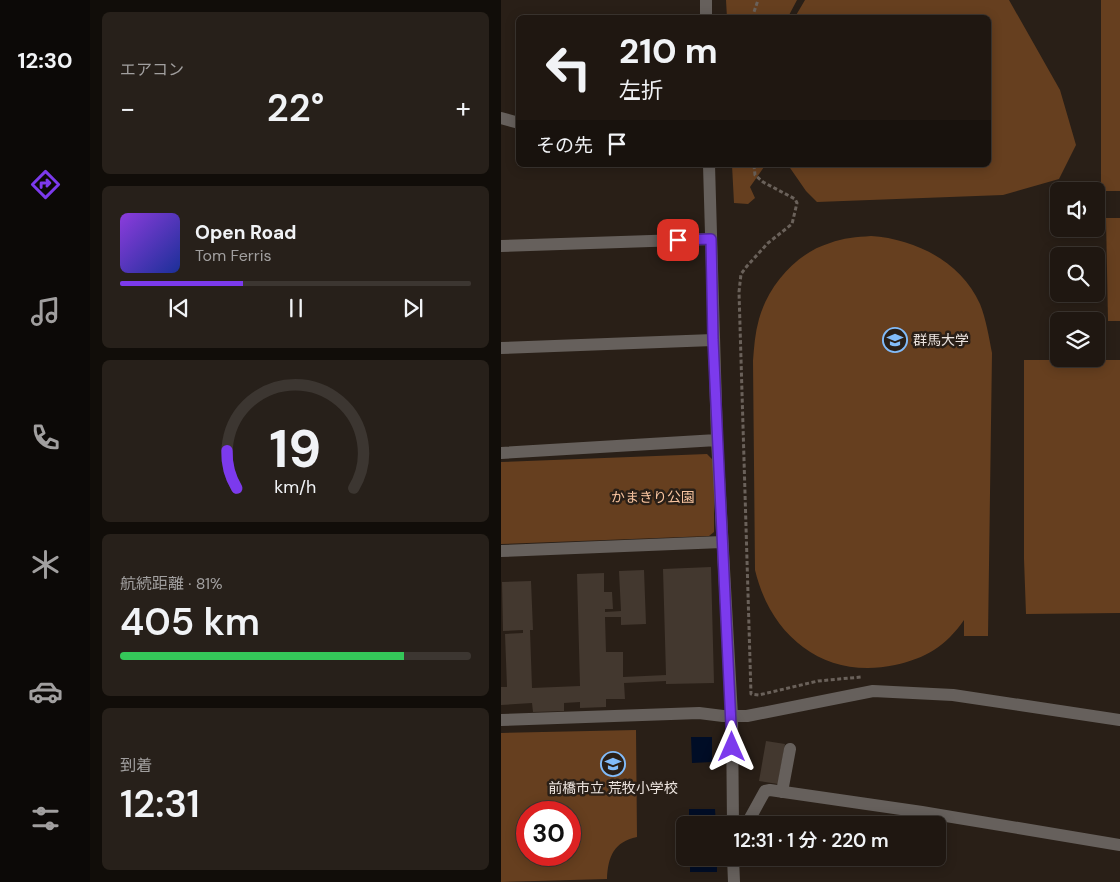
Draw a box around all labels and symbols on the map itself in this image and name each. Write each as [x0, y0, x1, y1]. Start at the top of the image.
pin [657, 219, 699, 261]
school or university icon: 群馬大学 [882, 327, 908, 353]
place label: 群馬大学 [913, 331, 969, 349]
park label: かまきり公園 [611, 488, 695, 506]
position arrow [705, 720, 757, 772]
school or university icon: 前橋市立 荒牧小学校 [600, 751, 626, 777]
place label: 前橋市立 荒牧小学校 [548, 779, 678, 797]
speed limit sign: 30 [516, 801, 581, 866]

